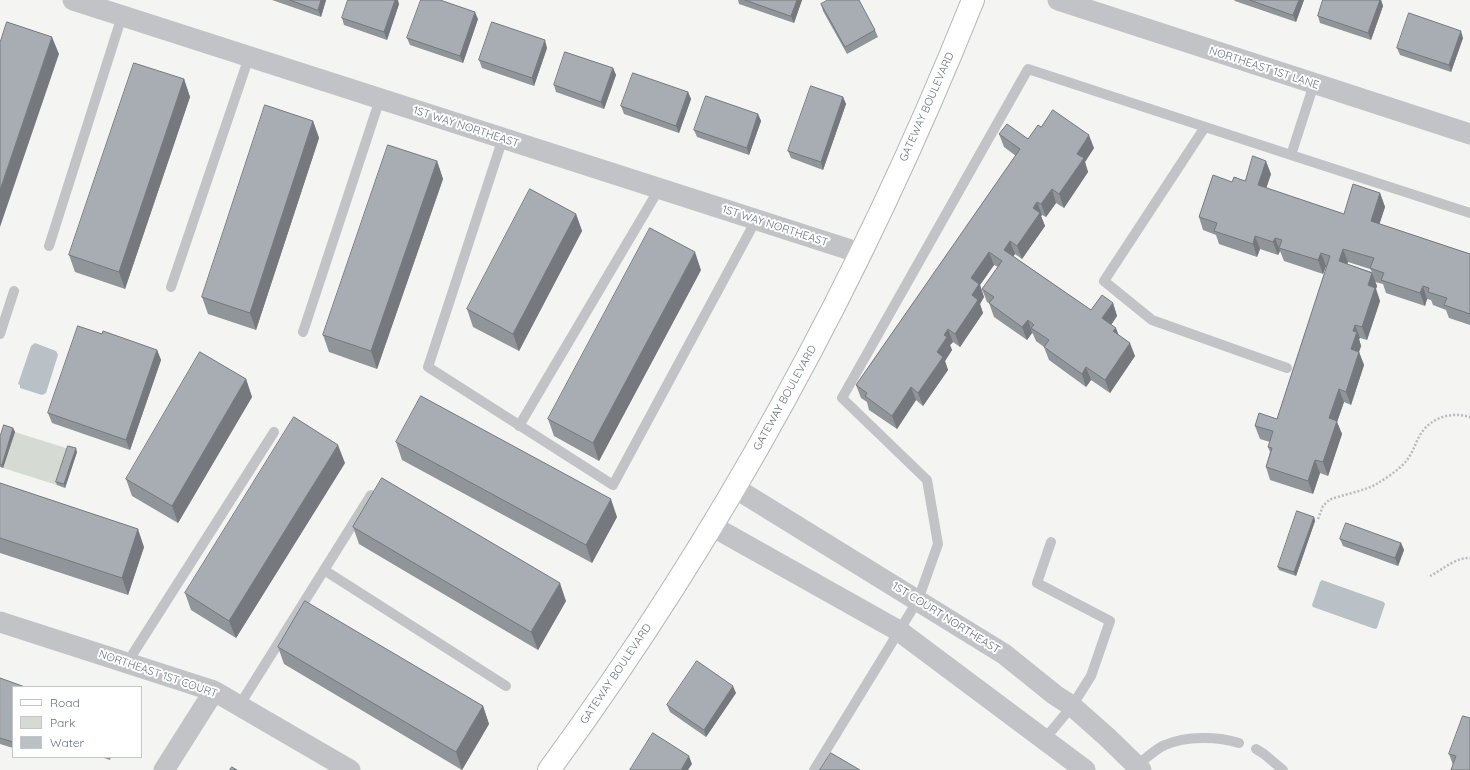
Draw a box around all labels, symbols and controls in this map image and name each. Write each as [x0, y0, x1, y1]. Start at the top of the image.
street label: NORTHEAST 1ST LANE [1208, 44, 1320, 92]
street label: GATEWAY BOULEVARD [897, 50, 957, 164]
street label: 1ST WAY NORTHEAST [411, 104, 521, 150]
street label: 1ST WAY NORTHEAST [720, 203, 830, 249]
street label: GATEWAY BOULEVARD [751, 343, 819, 453]
street label: 1ST COURT NORTHEAST [890, 579, 1002, 657]
street label: GATEWAY BOULEVARD [577, 621, 655, 727]
street label: NORTHEAST 1ST COURT [97, 647, 219, 701]
legend [12, 686, 142, 758]
text: Road [50, 695, 80, 710]
text: Park [50, 715, 75, 730]
text: Water [50, 735, 84, 750]

